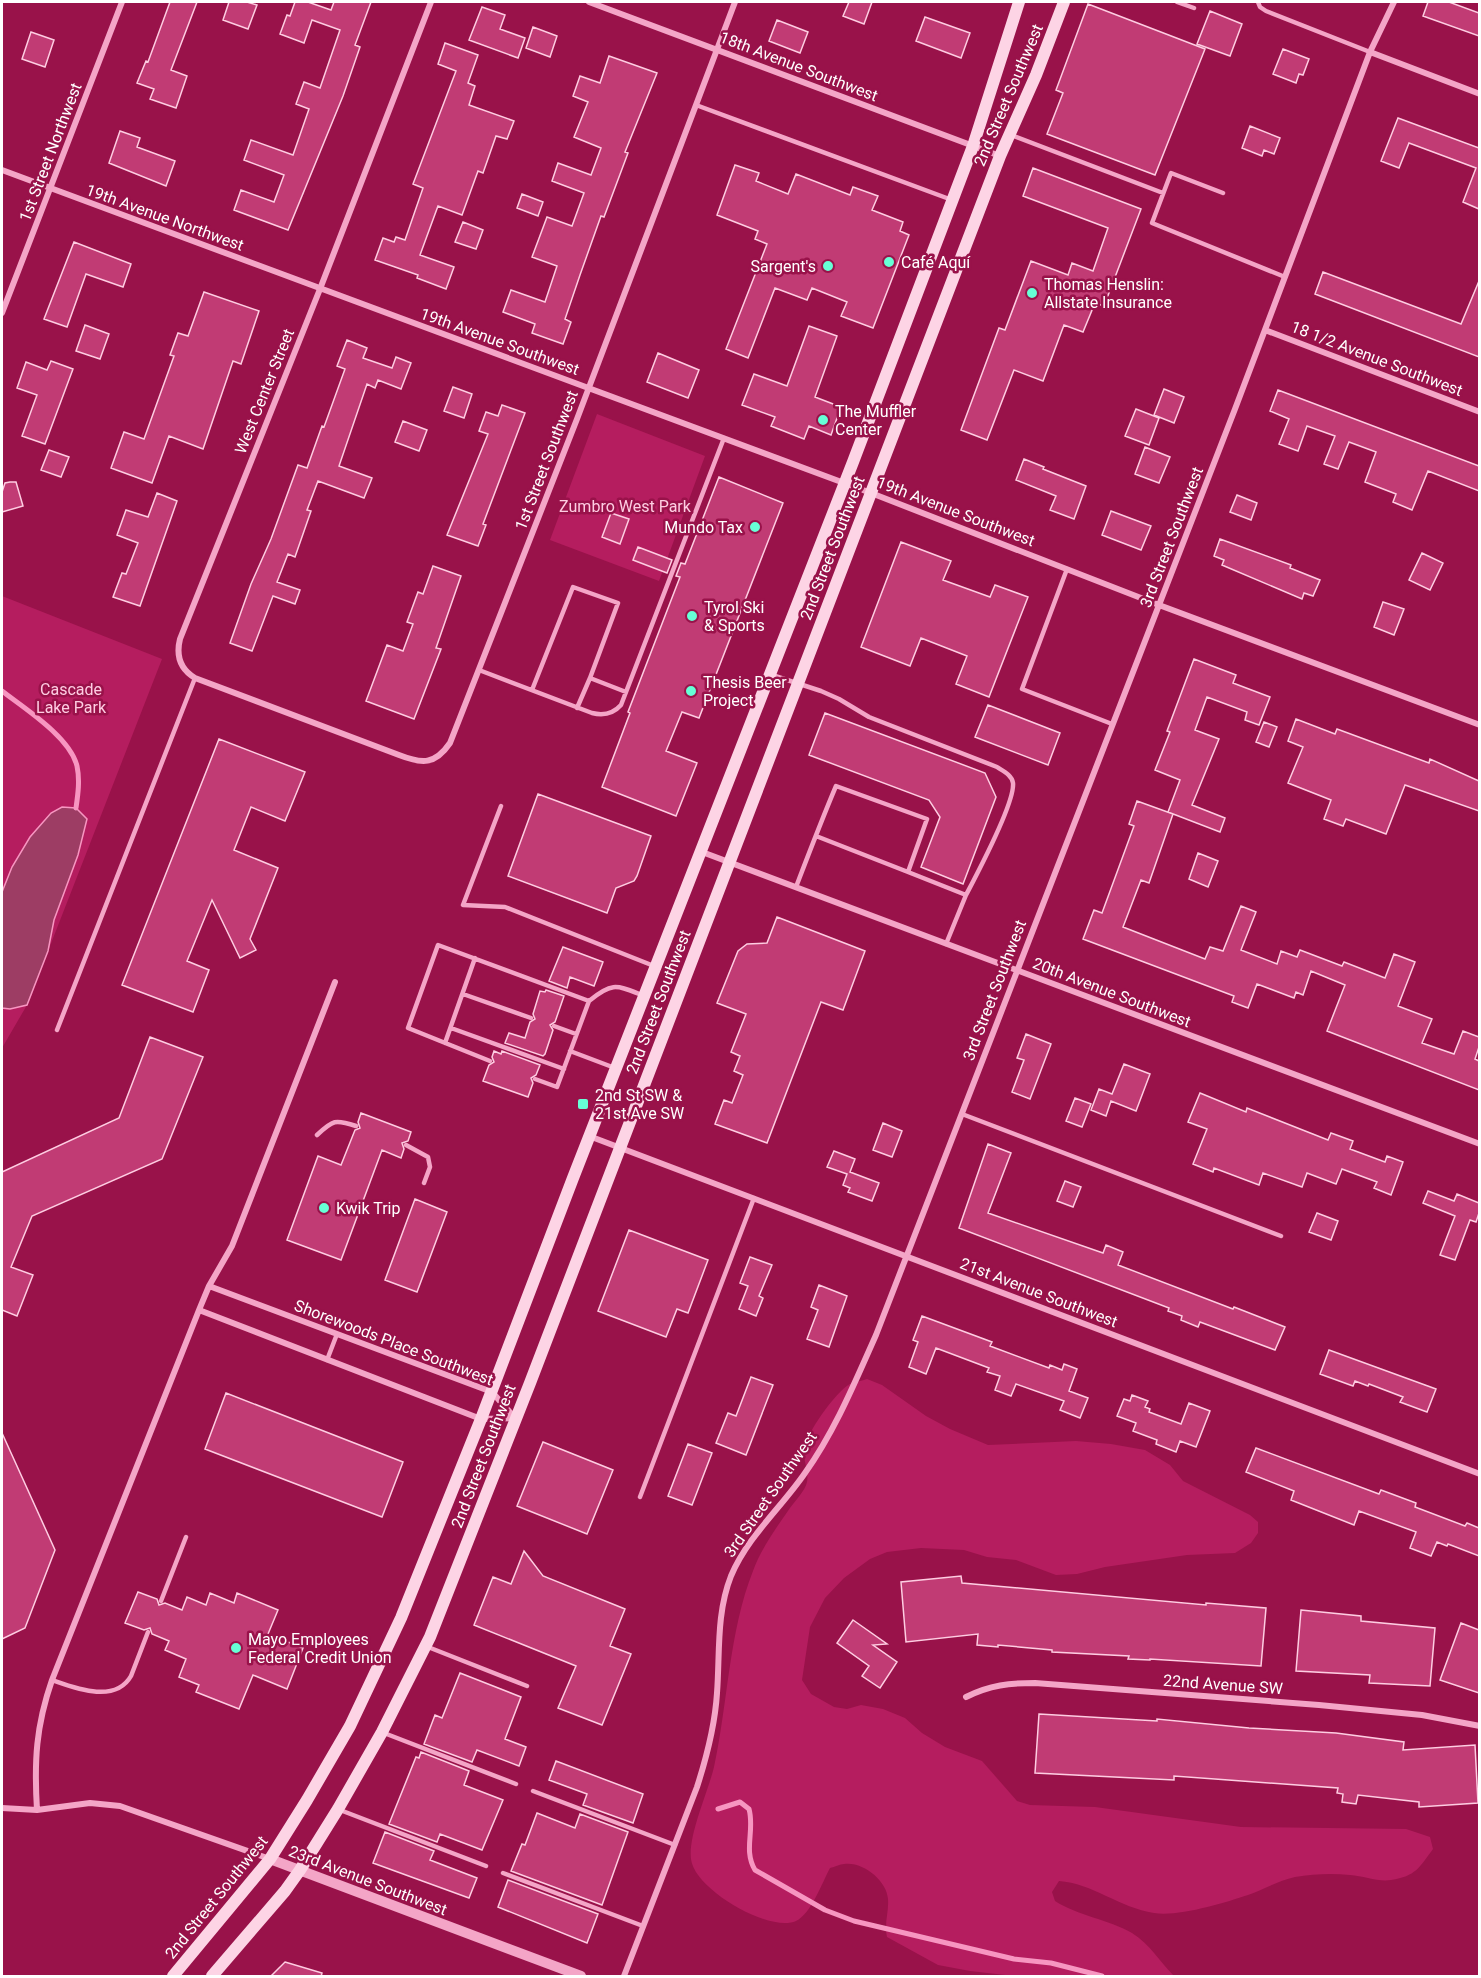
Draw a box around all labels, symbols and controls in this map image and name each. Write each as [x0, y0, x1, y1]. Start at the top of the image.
street label: 2nd Street Southwest [970, 21, 1047, 169]
street label: 18th Avenue Southwest [717, 28, 881, 105]
street label: 1st Street Northwest [15, 80, 86, 224]
street label: 19th Avenue Northwest [83, 180, 246, 255]
place label: Café Aquí [901, 253, 971, 272]
marker: Café Aquí [882, 255, 896, 269]
place label: Sargent's [751, 257, 816, 276]
marker: Sargent's [821, 259, 835, 273]
place label: Thomas Henslin: Allstate Insurance [1044, 275, 1172, 312]
marker: Thomas Henslin: Allstate Insurance [1025, 286, 1039, 300]
street label: 19th Avenue Southwest [418, 304, 582, 379]
street label: 18 1/2 Avenue Southwest [1288, 317, 1465, 400]
street label: West Center Street [231, 326, 298, 456]
street label: 1st Street Southwest [511, 388, 582, 533]
place label: The Muffler Center [835, 402, 917, 439]
marker: The Muffler Center [816, 413, 830, 427]
street label: 3rd Street Southwest [1136, 464, 1207, 610]
street label: 19th Avenue Southwest [874, 473, 1038, 550]
street label: 2nd Street Southwest [796, 474, 869, 623]
park label: Zumbro West Park [559, 497, 692, 516]
place label: Mundo Tax [664, 518, 743, 537]
marker: Mundo Tax [748, 520, 762, 534]
place label: Tyrol Ski & Sports [704, 598, 765, 635]
marker: Tyrol Ski & Sports [685, 609, 699, 623]
place label: Thesis Beer Project [703, 673, 787, 710]
park label: Cascade Lake Park [36, 680, 107, 717]
marker: Thesis Beer Project [684, 684, 698, 698]
street label: 3rd Street Southwest [959, 917, 1030, 1063]
street label: 2nd Street Southwest [622, 928, 695, 1077]
street label: 20th Avenue Southwest [1030, 954, 1194, 1031]
place label: 2nd St SW & 21st Ave SW [595, 1086, 684, 1123]
marker: 2nd St SW & 21st Ave SW [576, 1097, 590, 1111]
place label: Kwik Trip [336, 1199, 401, 1218]
marker: Kwik Trip [317, 1201, 331, 1215]
street label: 21st Avenue Southwest [957, 1254, 1120, 1331]
street label: Shorewoods Place Southwest [292, 1296, 496, 1389]
street label: 2nd Street Southwest [447, 1382, 520, 1531]
street label: 3rd Street Southwest [720, 1428, 821, 1561]
place label: Mayo Employees Federal Credit Union [248, 1630, 392, 1667]
marker: Mayo Employees Federal Credit Union [229, 1641, 243, 1655]
street label: 22nd Avenue SW [1163, 1671, 1283, 1698]
street label: 2nd Street Southwest [161, 1832, 272, 1963]
street label: 23rd Avenue Southwest [286, 1841, 450, 1919]

